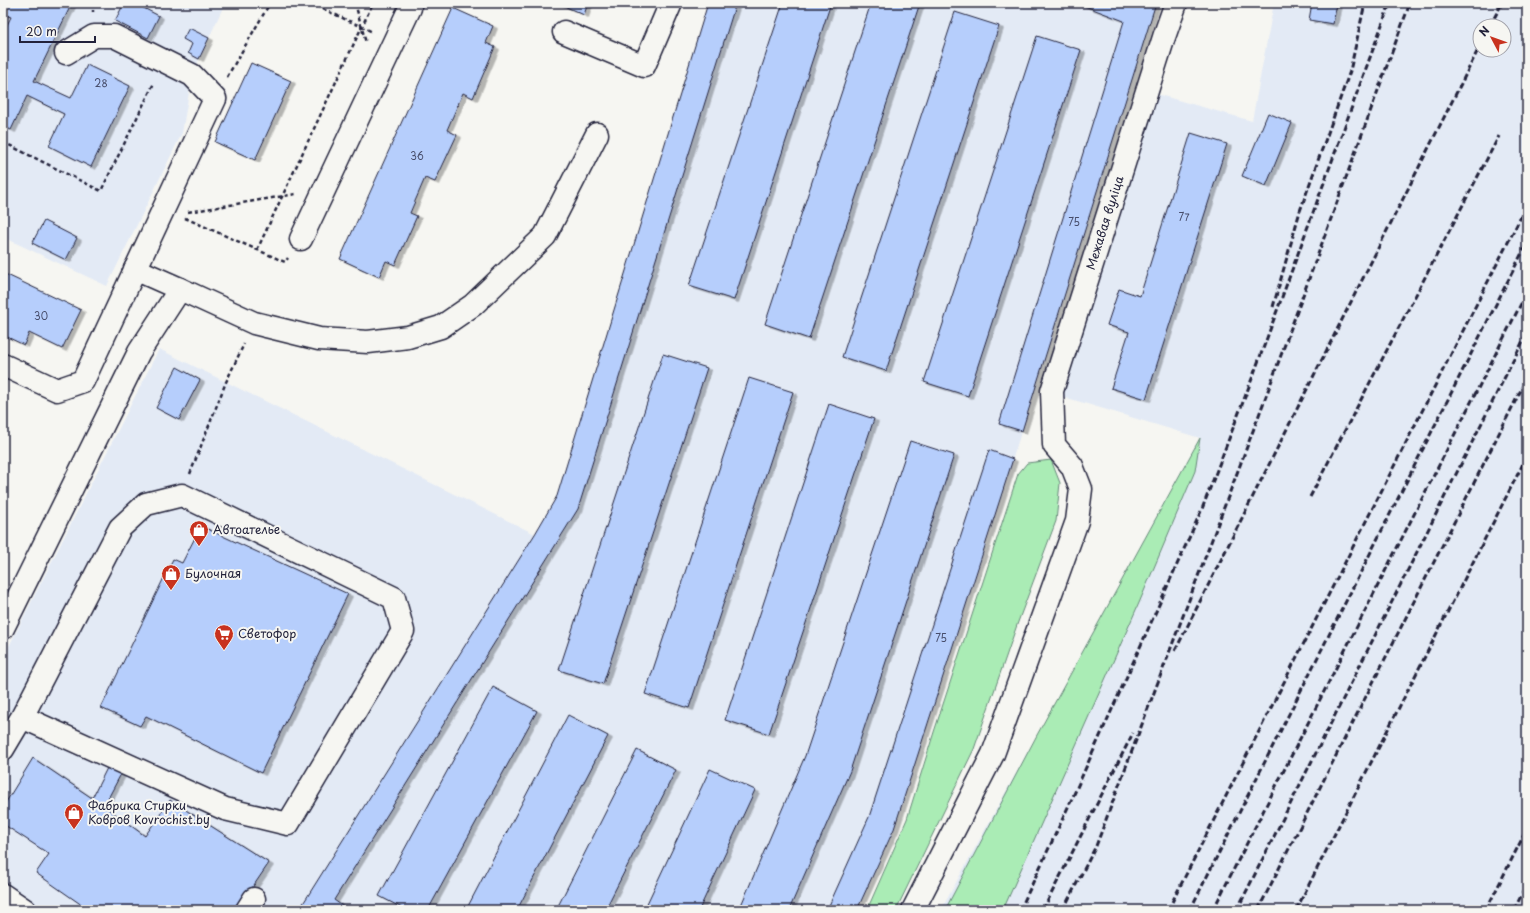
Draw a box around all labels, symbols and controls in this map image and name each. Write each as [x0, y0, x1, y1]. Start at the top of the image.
scale bar [20, 18, 95, 44]
north arrow [1472, 18, 1512, 58]
text: 20 m [26, 22, 57, 40]
text: N [1475, 22, 1494, 40]
house number: 28 [94, 75, 108, 90]
house number: 36 [410, 148, 424, 163]
street label: Межавая вуліца [1081, 173, 1128, 272]
house number: 77 [1178, 209, 1190, 224]
house number: 75 [1068, 214, 1080, 229]
house number: 30 [34, 308, 48, 323]
shop icon: Автоателье [188, 519, 210, 547]
place label: Автоателье [213, 520, 280, 538]
shop icon: Булочная [160, 563, 182, 591]
place label: Булочная [185, 564, 241, 582]
supermarket icon: Светофор [213, 623, 235, 651]
place label: Светофор [238, 624, 296, 642]
house number: 75 [935, 630, 947, 645]
place label: Фабрика Стирки Ковров Kovrochist.by [88, 796, 210, 828]
shop icon: Фабрика Стирки Ковров Kovrochist.by [63, 802, 85, 830]

